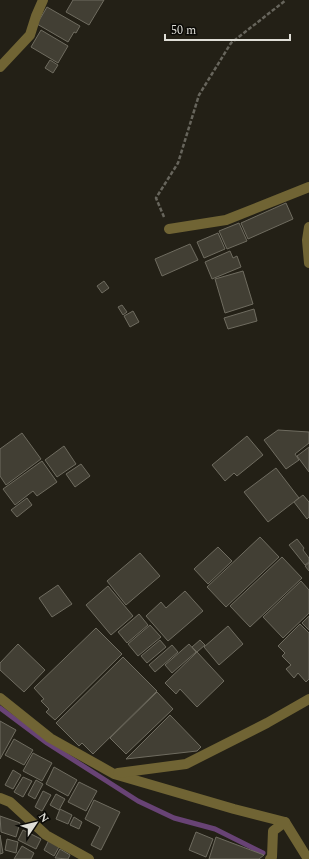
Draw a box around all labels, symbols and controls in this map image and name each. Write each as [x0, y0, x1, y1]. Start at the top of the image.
scale bar [165, 16, 290, 42]
text: 50 m [171, 21, 196, 40]
north arrow [16, 803, 56, 843]
text: N [34, 809, 53, 826]

